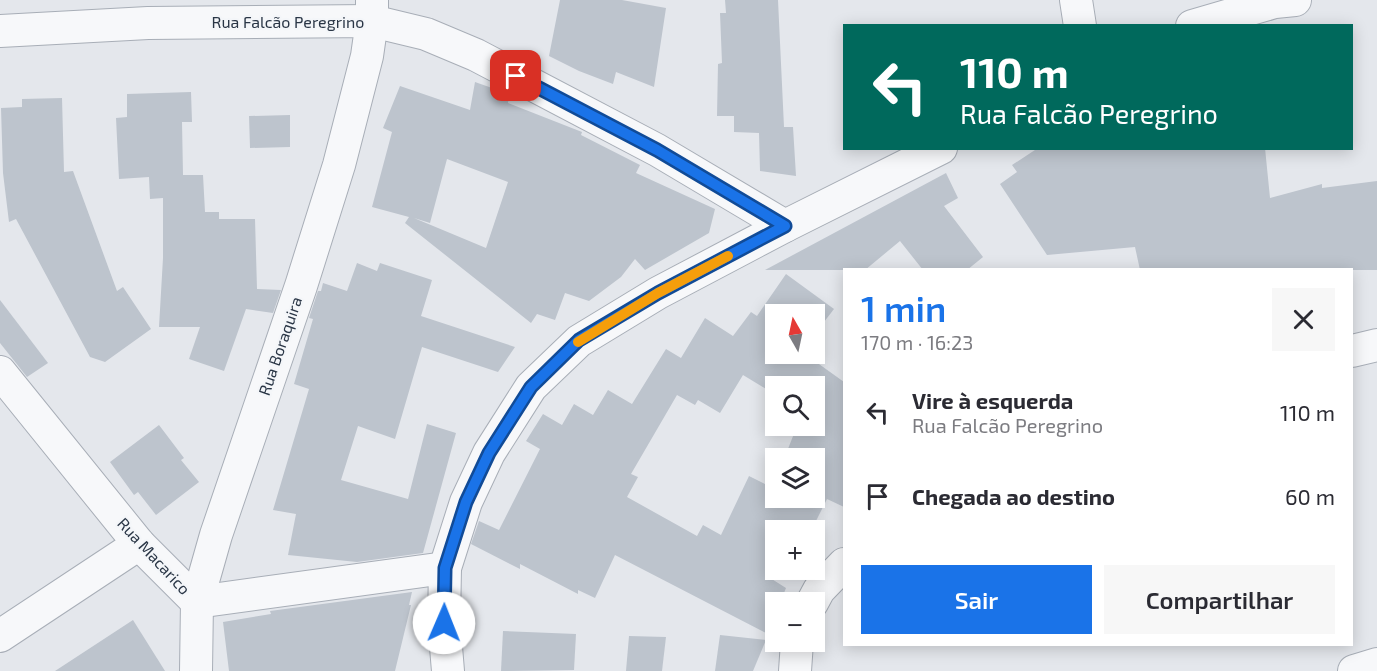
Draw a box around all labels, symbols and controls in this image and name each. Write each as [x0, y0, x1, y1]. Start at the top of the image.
street label: Rua Falcão Peregrino [212, 12, 364, 31]
text: 110 m [960, 46, 1069, 96]
icon: left [861, 48, 939, 126]
pin [490, 50, 541, 101]
icon: arrive [499, 59, 532, 92]
text: Rua Falcão Peregrino [960, 97, 1218, 129]
text: 1 min [861, 286, 946, 329]
button: close [1272, 288, 1335, 351]
street label: Rua Boraquira [254, 294, 305, 398]
north arrow [765, 304, 825, 364]
map controls [765, 304, 825, 652]
text: 170 m · 16:23 [861, 330, 973, 354]
button: search [765, 376, 825, 436]
text: Vire à esquerda [912, 387, 1073, 413]
icon: left [861, 396, 894, 429]
text: 110 m [1280, 399, 1335, 425]
text: Rua Falcão Peregrino [912, 413, 1103, 437]
button: layers [765, 448, 825, 508]
icon: arrive [861, 480, 894, 513]
text: Chegada ao destino [912, 483, 1115, 509]
text: 60 m [1285, 483, 1335, 509]
street label: Rua Macarico [114, 513, 195, 598]
button: + [765, 520, 825, 580]
button: Sair [861, 565, 1092, 634]
button: Compartilhar [1104, 565, 1335, 634]
position arrow [412, 591, 476, 655]
button: − [765, 592, 825, 652]

